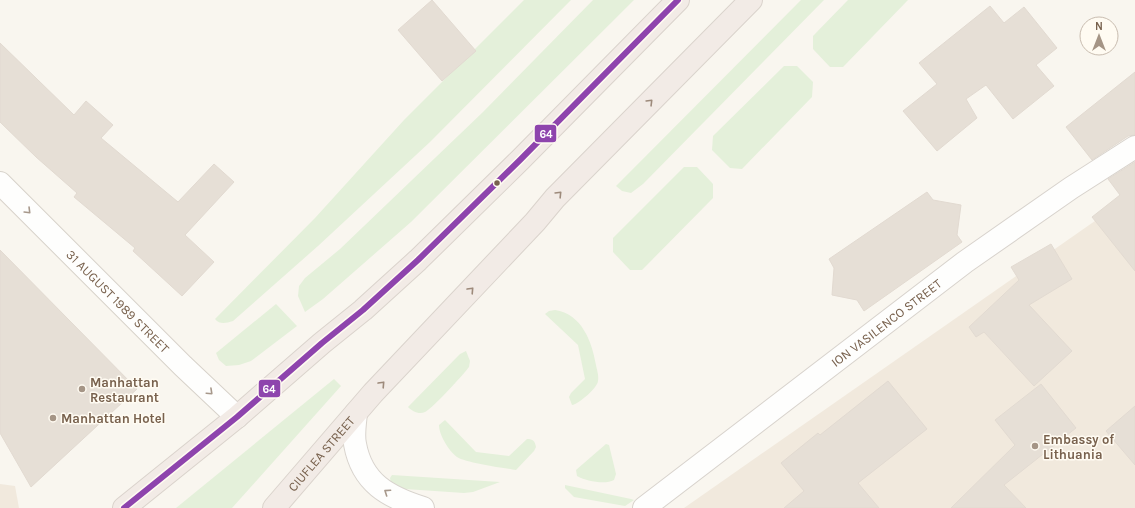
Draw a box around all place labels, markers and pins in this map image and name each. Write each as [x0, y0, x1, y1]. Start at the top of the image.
unlabelled marker [492, 178, 502, 188]
place label: Manhattan Restaurant [90, 375, 159, 405]
marker: Manhattan Restaurant [77, 384, 87, 394]
place label: Manhattan Hotel [61, 411, 166, 426]
marker: Manhattan Hotel [48, 413, 58, 423]
place label: Embassy of Lithuania [1043, 432, 1114, 462]
marker: Embassy of Lithuania [1030, 441, 1040, 451]

